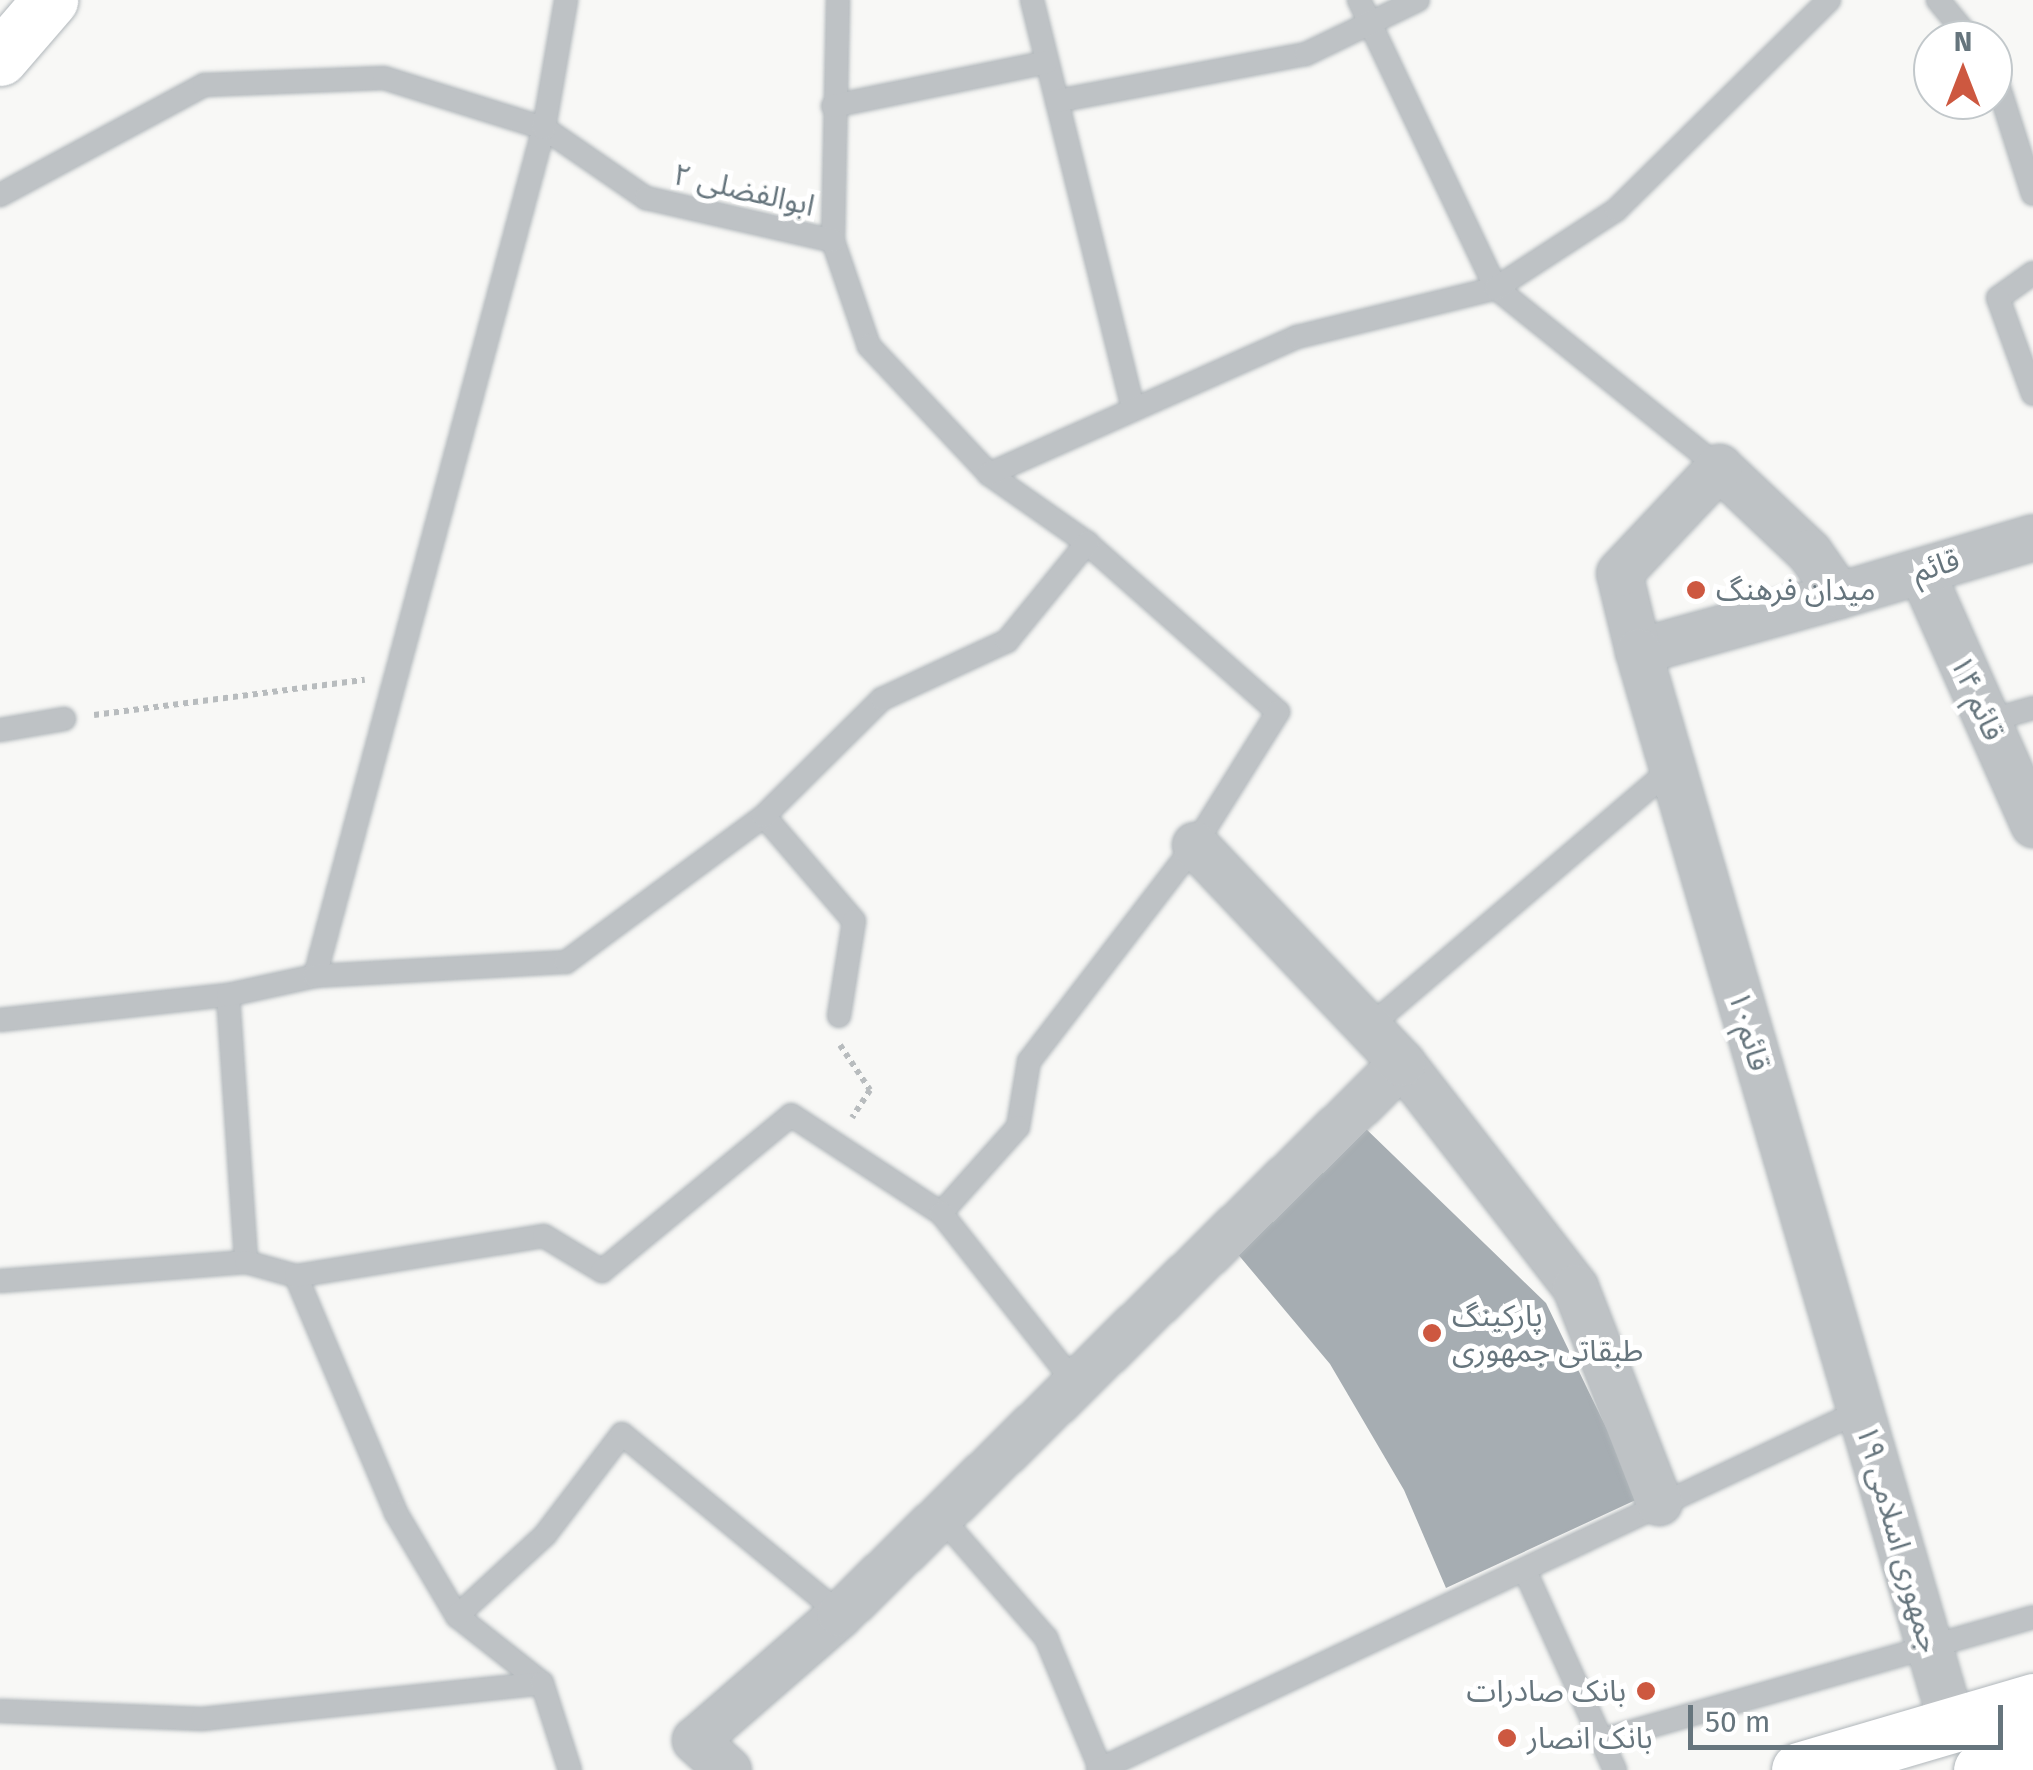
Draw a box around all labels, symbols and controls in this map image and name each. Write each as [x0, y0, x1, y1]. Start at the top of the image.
north arrow [1913, 20, 2013, 120]
text: N [1954, 25, 1972, 58]
street label: ابوالفضلی ۲ [670, 156, 818, 224]
street label: قائم [1908, 542, 1964, 590]
place label: میدان فرهنگ [1716, 572, 1875, 608]
marker: میدان فرهنگ [1685, 579, 1707, 601]
street label: قائم ۱۴ [1942, 650, 2012, 746]
street label: قائم۱۰ [1720, 987, 1778, 1075]
place label: پارکینگ طبقاتی جمهوری [1452, 1298, 1643, 1368]
marker: پارکینگ طبقاتی جمهوری [1421, 1322, 1443, 1344]
street label: جمهوری اسلامی ۱۹ [1848, 1421, 1948, 1657]
place label: بانک صادرات [1467, 1673, 1626, 1709]
marker: بانک صادرات [1635, 1680, 1657, 1702]
scale bar [1693, 1685, 2008, 1747]
text: 50 m [1705, 1704, 1770, 1740]
place label: بانک انصار [1527, 1720, 1652, 1756]
marker: بانک انصار [1496, 1727, 1518, 1749]

